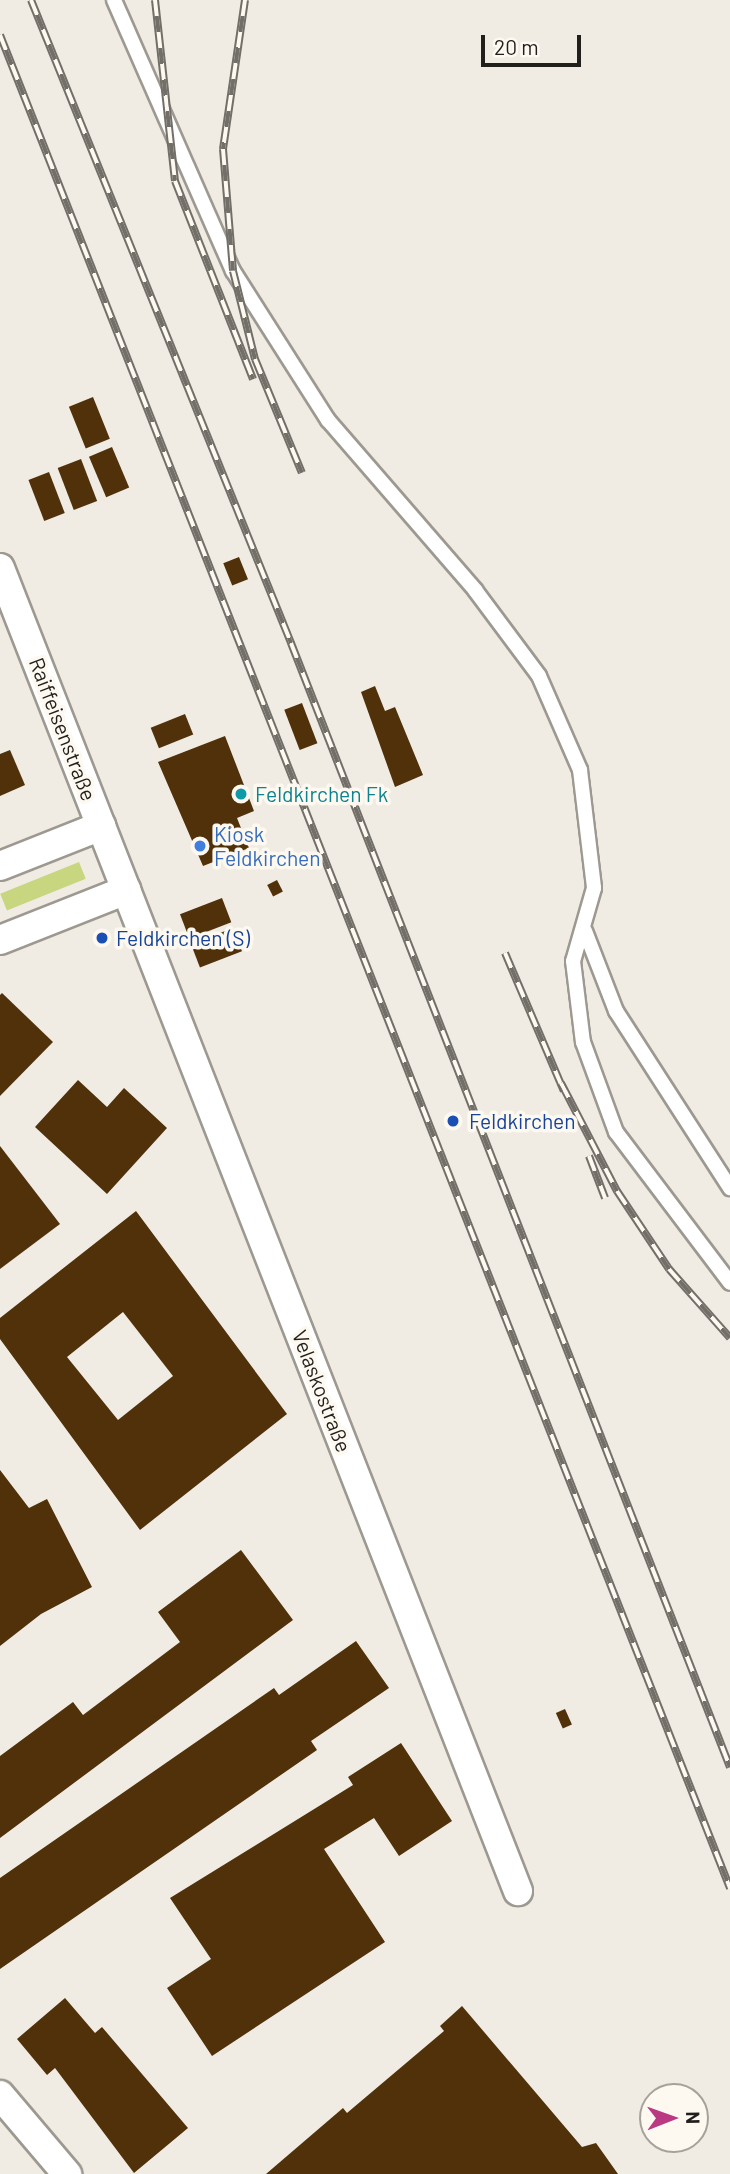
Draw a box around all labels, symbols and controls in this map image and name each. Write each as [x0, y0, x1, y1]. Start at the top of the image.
scale bar [485, 21, 585, 65]
text: 20 m [494, 34, 539, 59]
street label: Raiffeisenstraße [24, 654, 102, 804]
place label: Feldkirchen Fk [255, 781, 388, 807]
marker: Feldkirchen Fk [233, 786, 249, 802]
place label: Kiosk Feldkirchen [214, 821, 321, 871]
marker: Kiosk Feldkirchen [192, 838, 208, 854]
place label: Feldkirchen (S) [116, 925, 250, 951]
marker: Feldkirchen (S) [94, 930, 110, 946]
place label: Feldkirchen [469, 1108, 576, 1134]
marker: Feldkirchen [443, 1111, 463, 1131]
street label: Velaskostraße [287, 1326, 357, 1456]
north arrow [639, 2083, 709, 2153]
text: N [682, 2111, 705, 2124]

